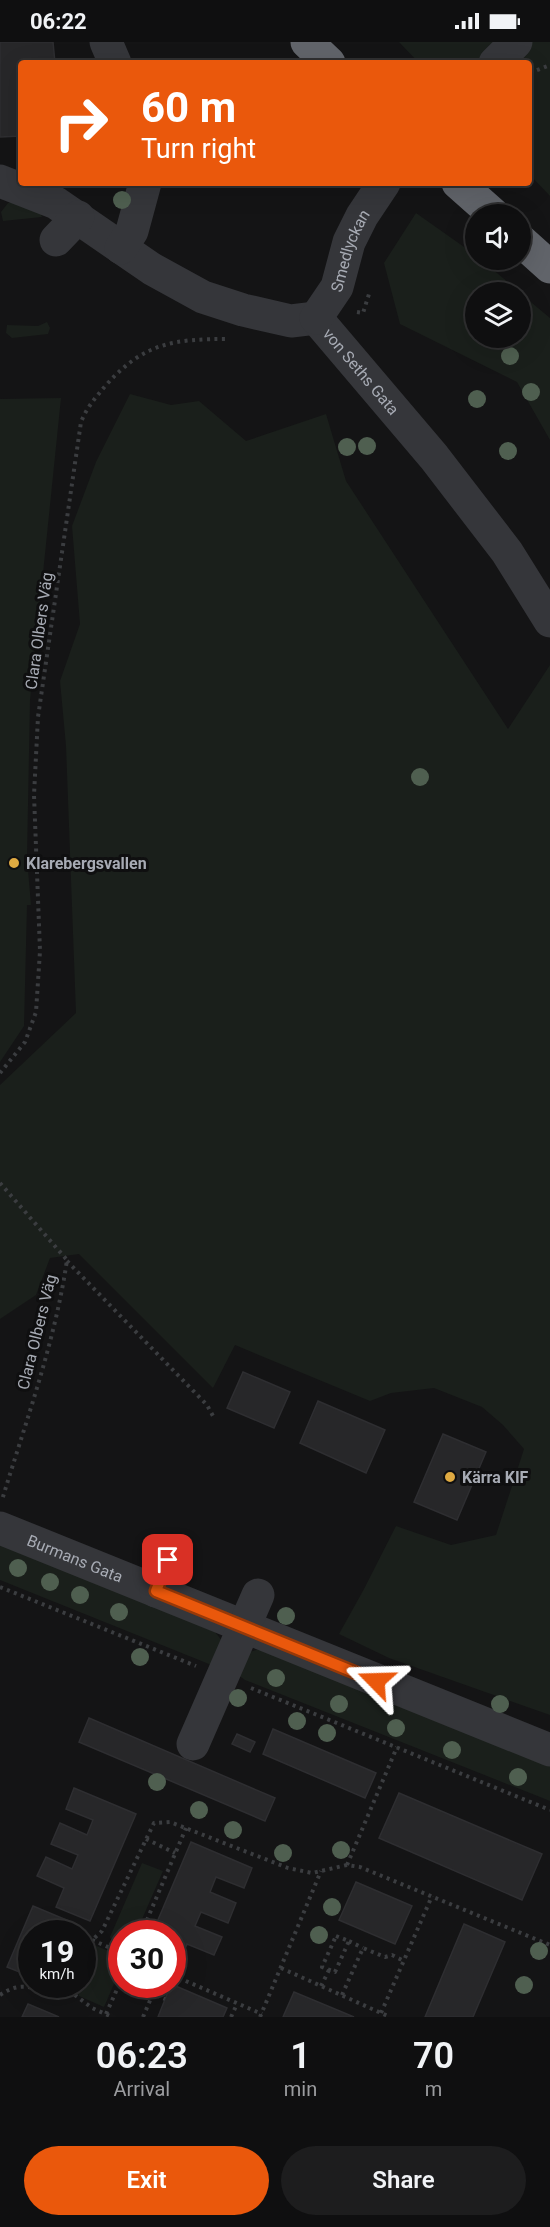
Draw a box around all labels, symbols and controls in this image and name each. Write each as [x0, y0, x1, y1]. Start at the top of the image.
text: 06:22 [30, 9, 87, 34]
text: 60 m [141, 83, 236, 132]
icon: right [42, 84, 120, 162]
text: Turn right [141, 133, 256, 165]
map controls [465, 204, 531, 348]
button: sound [465, 204, 531, 270]
street label: Smedlyckan [327, 206, 373, 294]
button: layers [465, 282, 531, 348]
street label: von Seths Gata [319, 324, 403, 418]
street label: Clara Olbers Väg [21, 571, 57, 691]
place label: Klarebergsvallen [26, 854, 147, 873]
marker: Klarebergsvallen [7, 856, 21, 870]
street label: Clara Olbers Väg [13, 1272, 61, 1392]
place label: Kärra KIF [462, 1468, 529, 1487]
marker: Kärra KIF [443, 1470, 457, 1484]
street label: Burmans Gata [24, 1530, 126, 1586]
pin [142, 1534, 193, 1585]
icon: arrive [151, 1543, 184, 1576]
position arrow [344, 1649, 408, 1713]
speed limit sign: 30 [108, 1920, 186, 1998]
text: 19 [40, 1934, 74, 1969]
text: km/h [39, 1965, 75, 1983]
text: 06:23 [96, 2035, 188, 2077]
text: 1 [290, 2035, 311, 2077]
text: 70 [413, 2035, 454, 2077]
text: Arrival [113, 2077, 170, 2101]
text: min [284, 2077, 317, 2101]
text: m [425, 2077, 442, 2101]
button: Exit [24, 2146, 269, 2215]
button: Share [281, 2146, 526, 2215]

